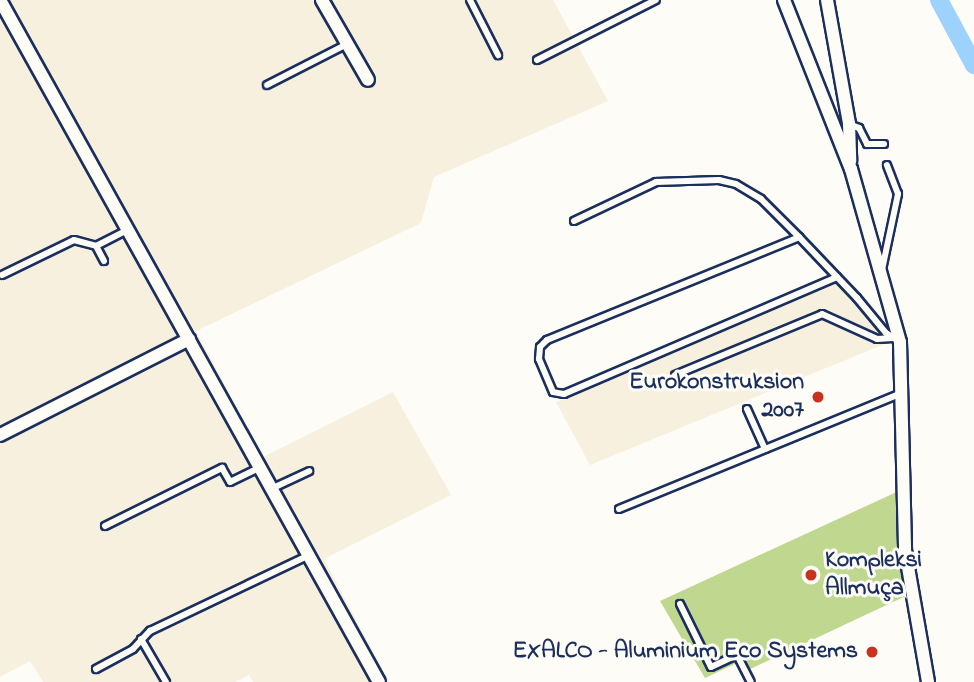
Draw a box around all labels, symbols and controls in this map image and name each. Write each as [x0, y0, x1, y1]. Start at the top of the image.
place label: Eurokonstruksion 2007 [629, 369, 804, 425]
marker: Eurokonstruksion 2007 [810, 389, 826, 405]
place label: Kompleksi Allmuça [825, 547, 922, 603]
marker: Kompleksi Allmuça [803, 567, 819, 583]
place label: EXALCO - Aluminium Eco Systems [513, 638, 858, 666]
marker: EXALCO - Aluminium Eco Systems [864, 644, 880, 660]

